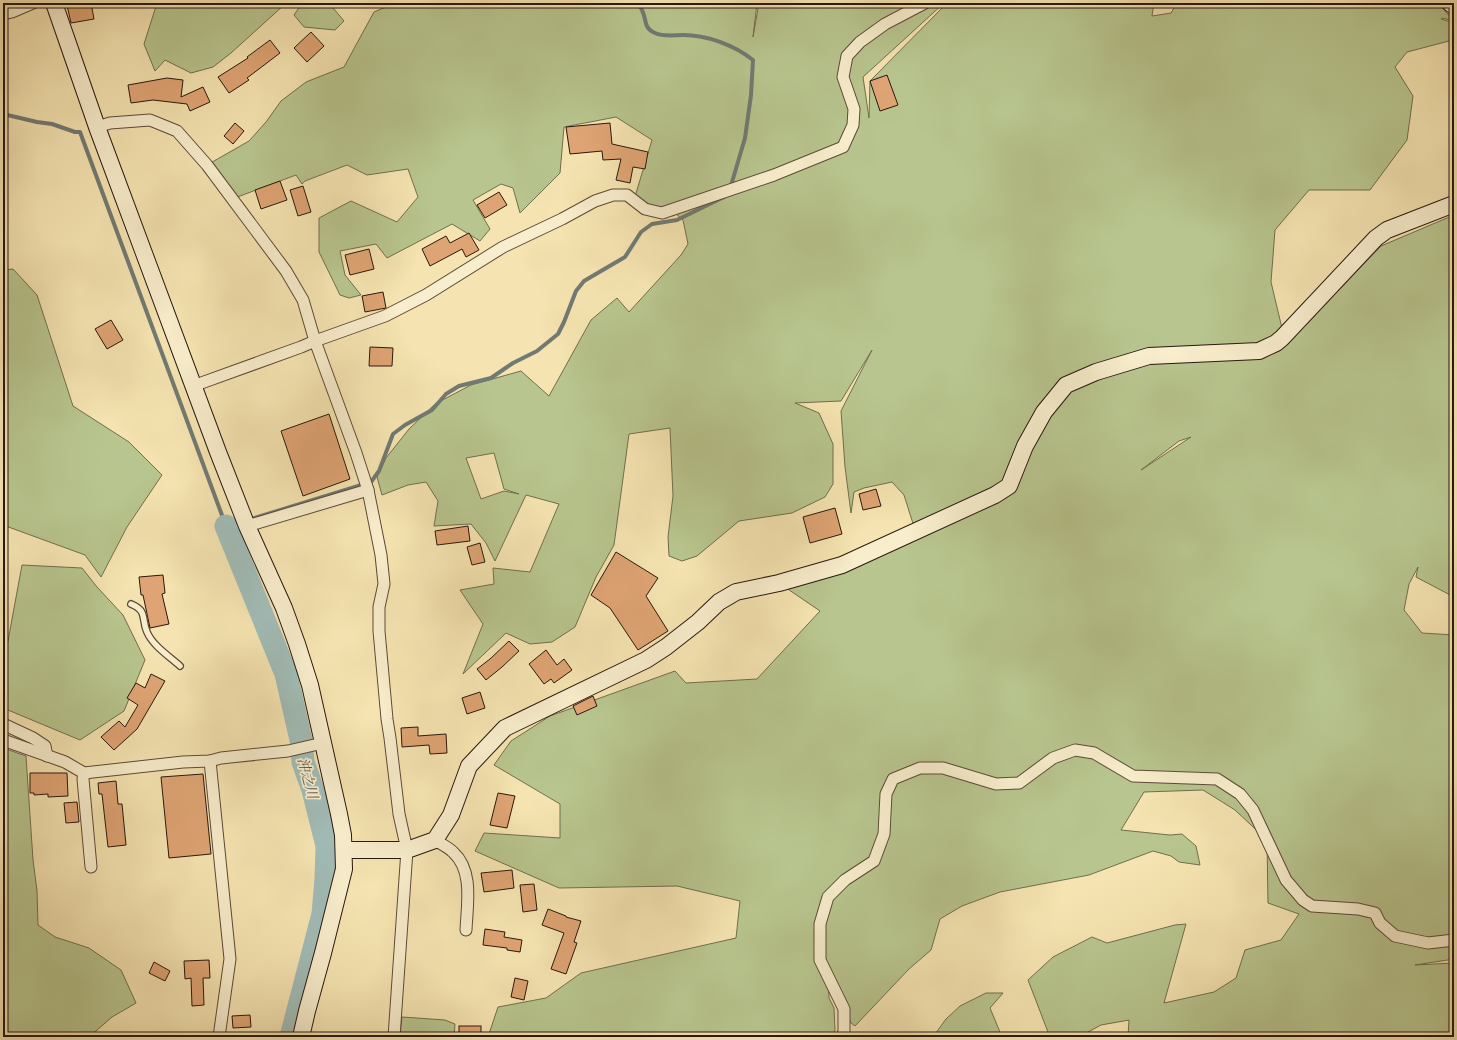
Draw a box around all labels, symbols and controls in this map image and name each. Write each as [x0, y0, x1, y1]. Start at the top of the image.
water label: 沖之川 [294, 755, 323, 803]

